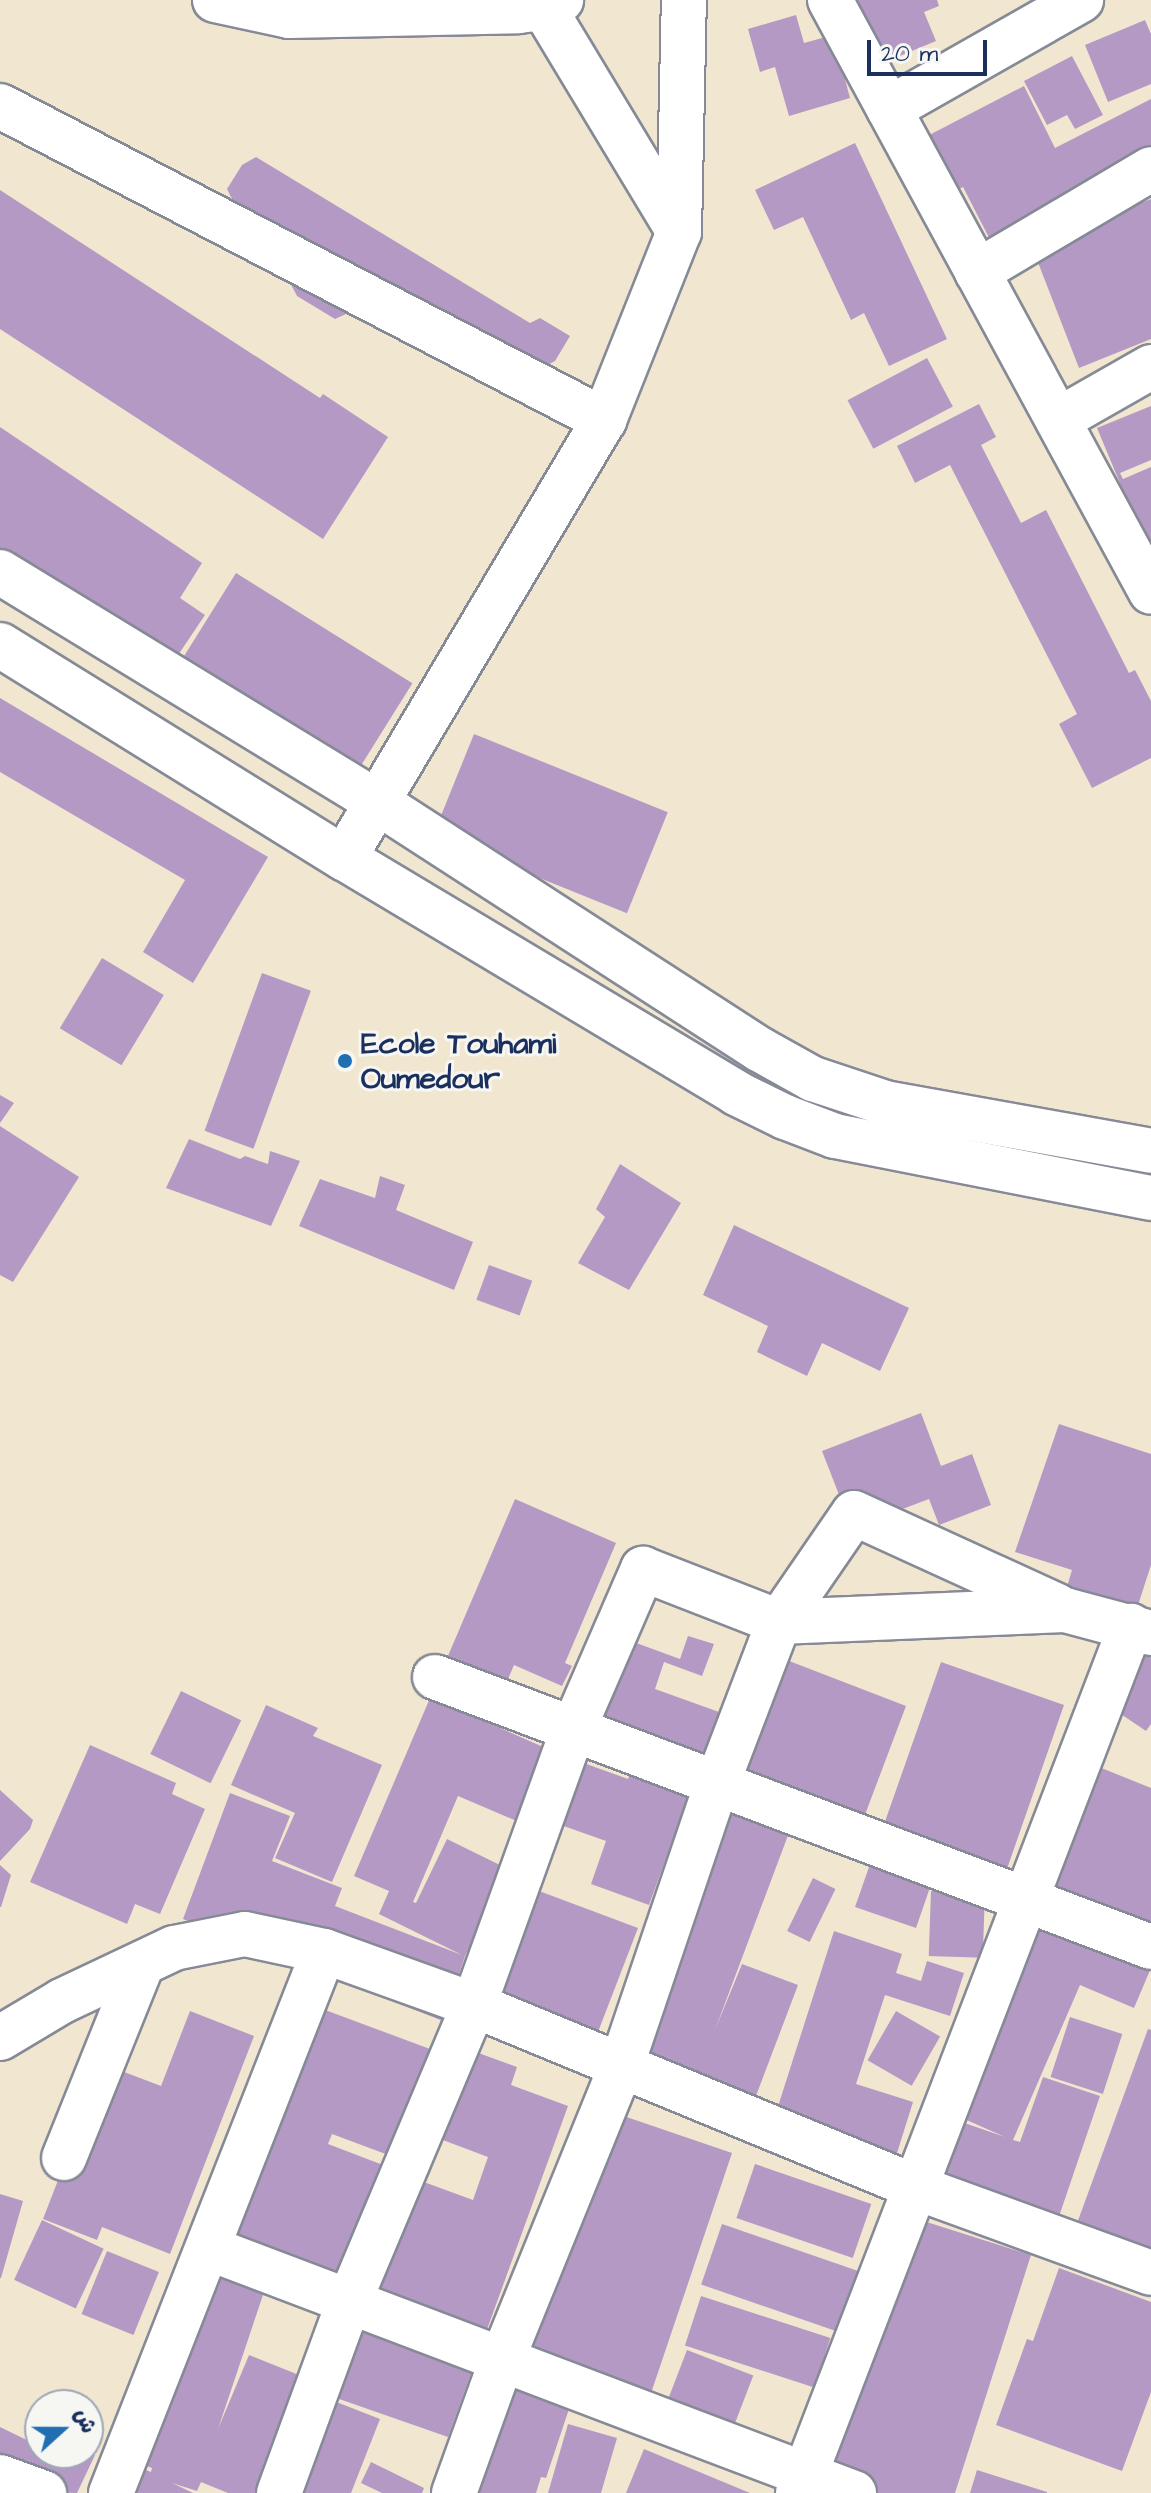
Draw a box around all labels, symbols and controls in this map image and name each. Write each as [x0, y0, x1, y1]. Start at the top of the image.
scale bar [871, 24, 991, 74]
text: 20 m [881, 37, 938, 71]
place label: Ecole Touhami Oumedour [361, 1026, 556, 1096]
marker: Ecole Touhami Oumedour [336, 1052, 354, 1070]
north arrow [24, 2389, 104, 2469]
text: ش [66, 2404, 104, 2438]

